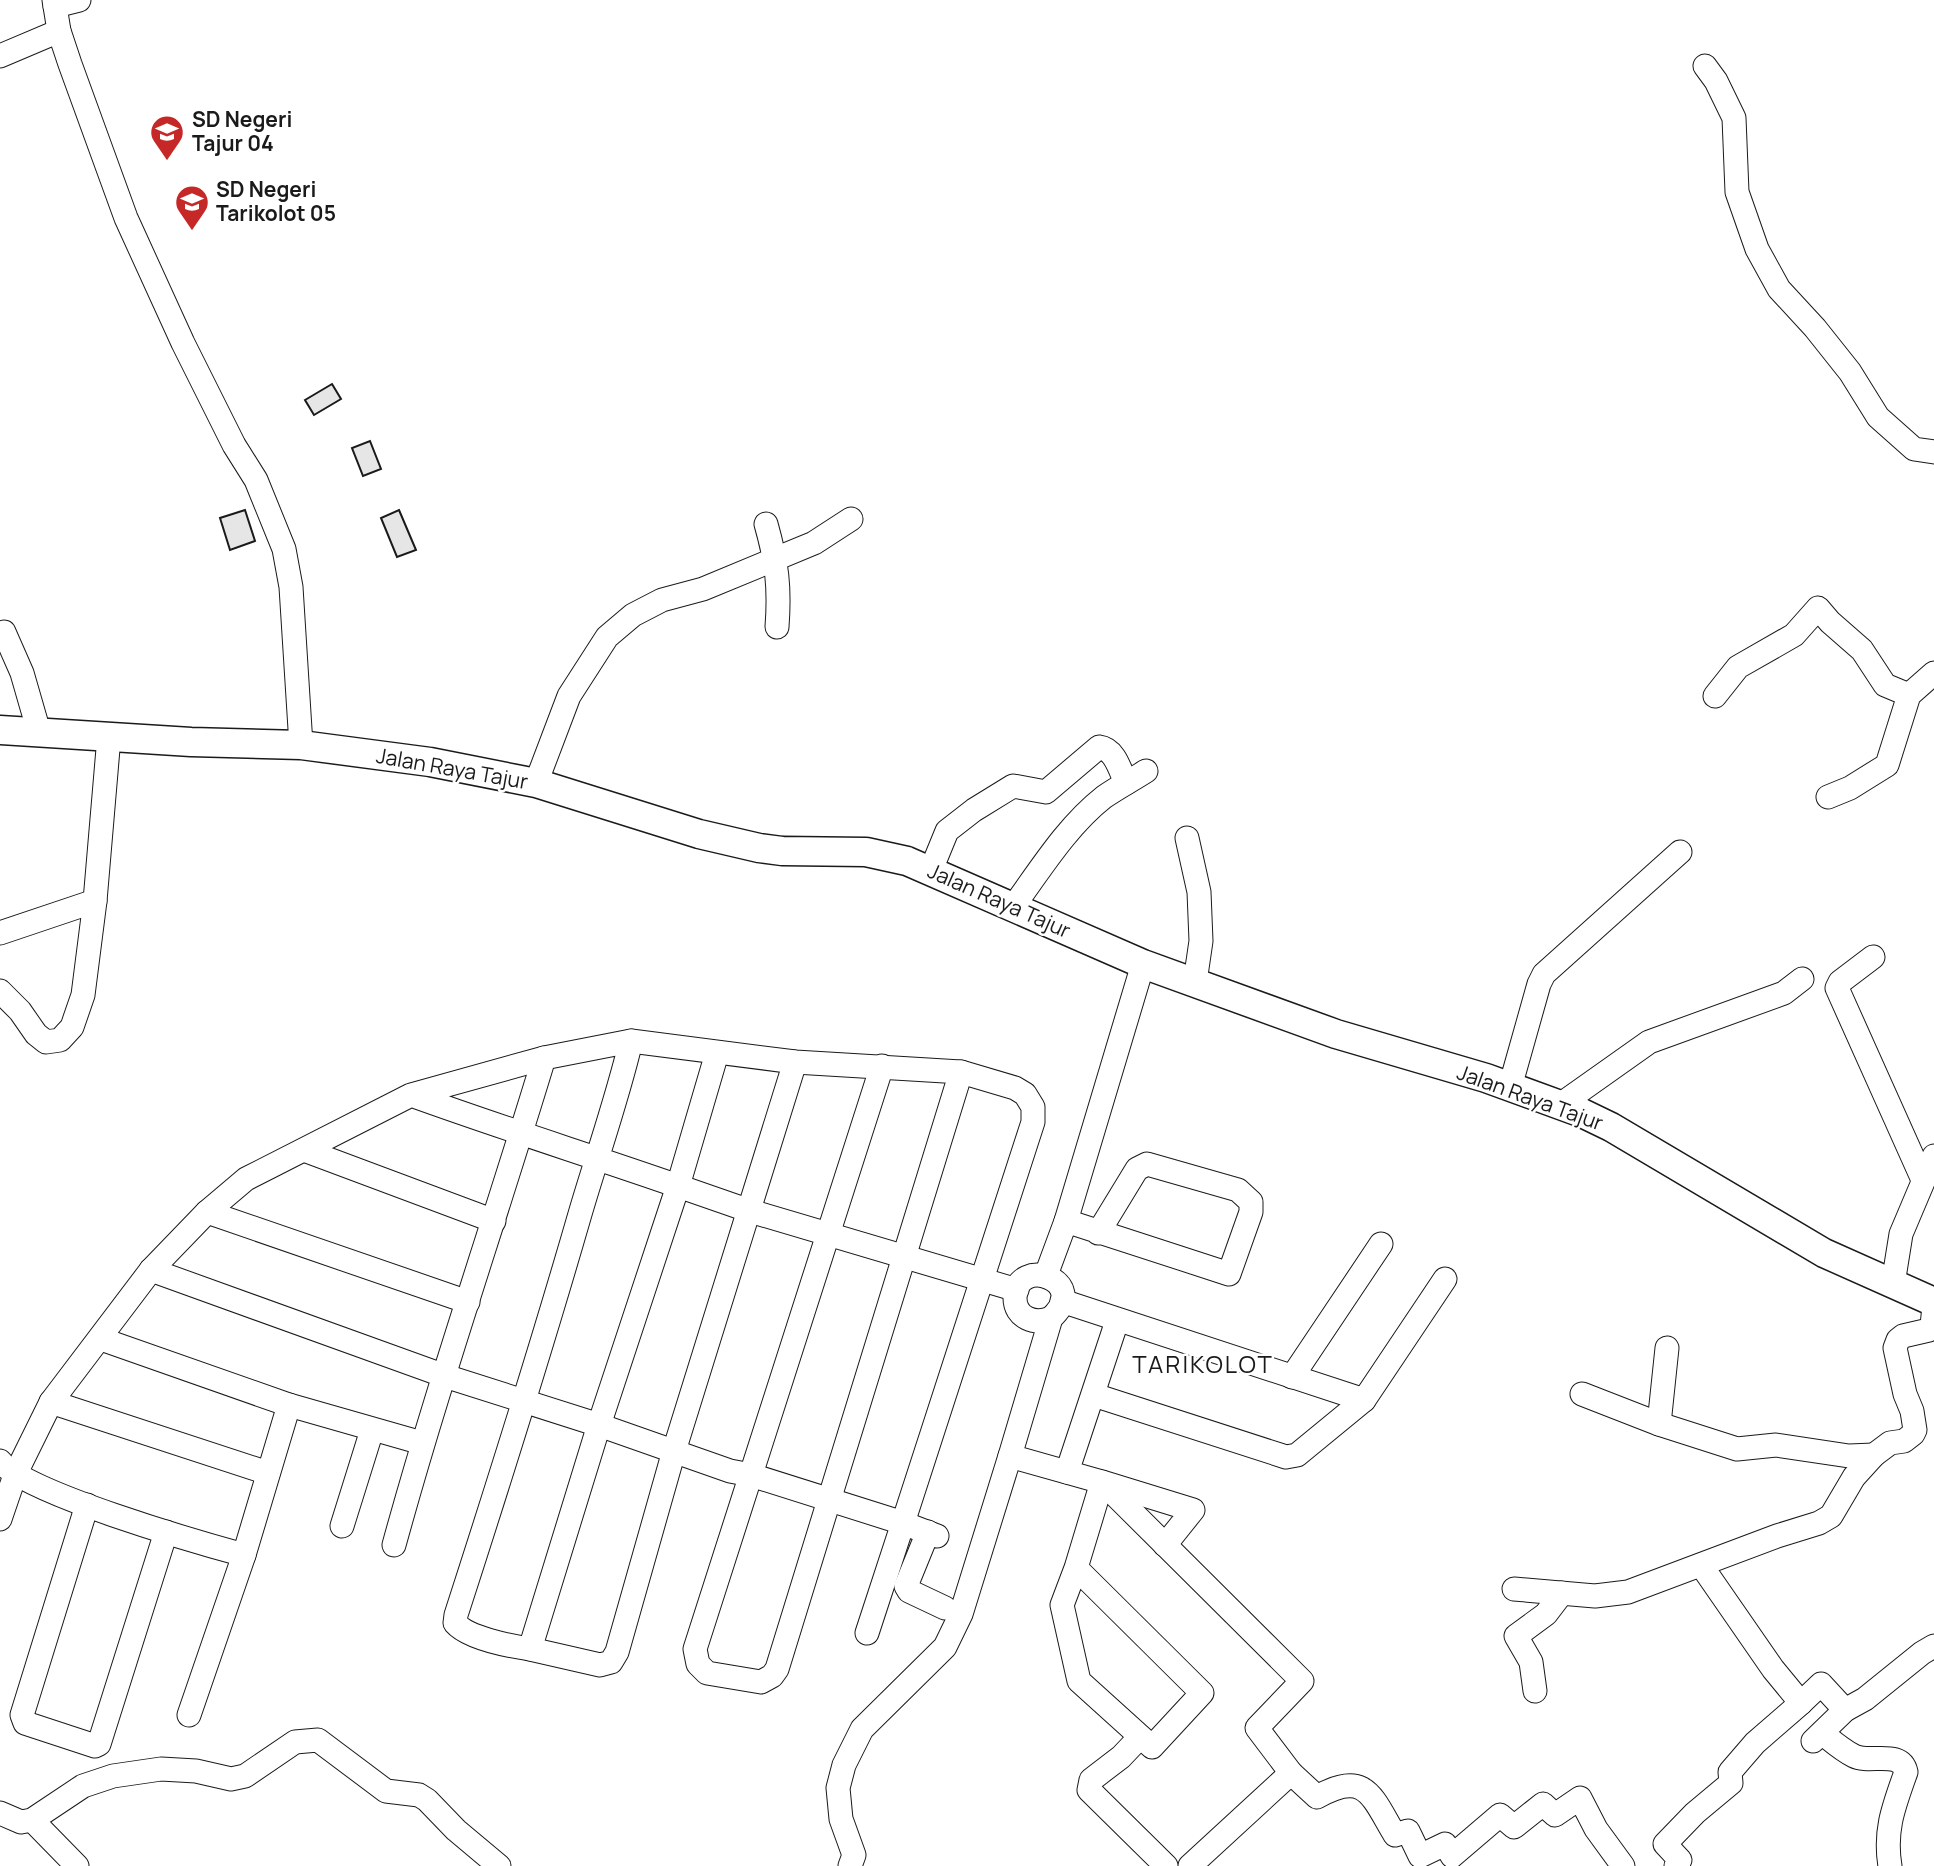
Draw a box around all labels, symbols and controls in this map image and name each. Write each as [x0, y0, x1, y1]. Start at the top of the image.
place label: SD Negeri Tajur 04 [192, 105, 292, 157]
school or university icon: SD Negeri Tajur 04 [148, 113, 186, 162]
place label: SD Negeri Tarikolot 05 [216, 175, 336, 227]
school or university icon: SD Negeri Tarikolot 05 [173, 183, 211, 232]
street label: Jalan Raya Tajur [374, 741, 531, 795]
street label: Jalan Raya Tajur [924, 856, 1076, 944]
street label: Jalan Raya Tajur [1453, 1058, 1608, 1137]
district label: TARIKOLOT [1132, 1347, 1274, 1380]

